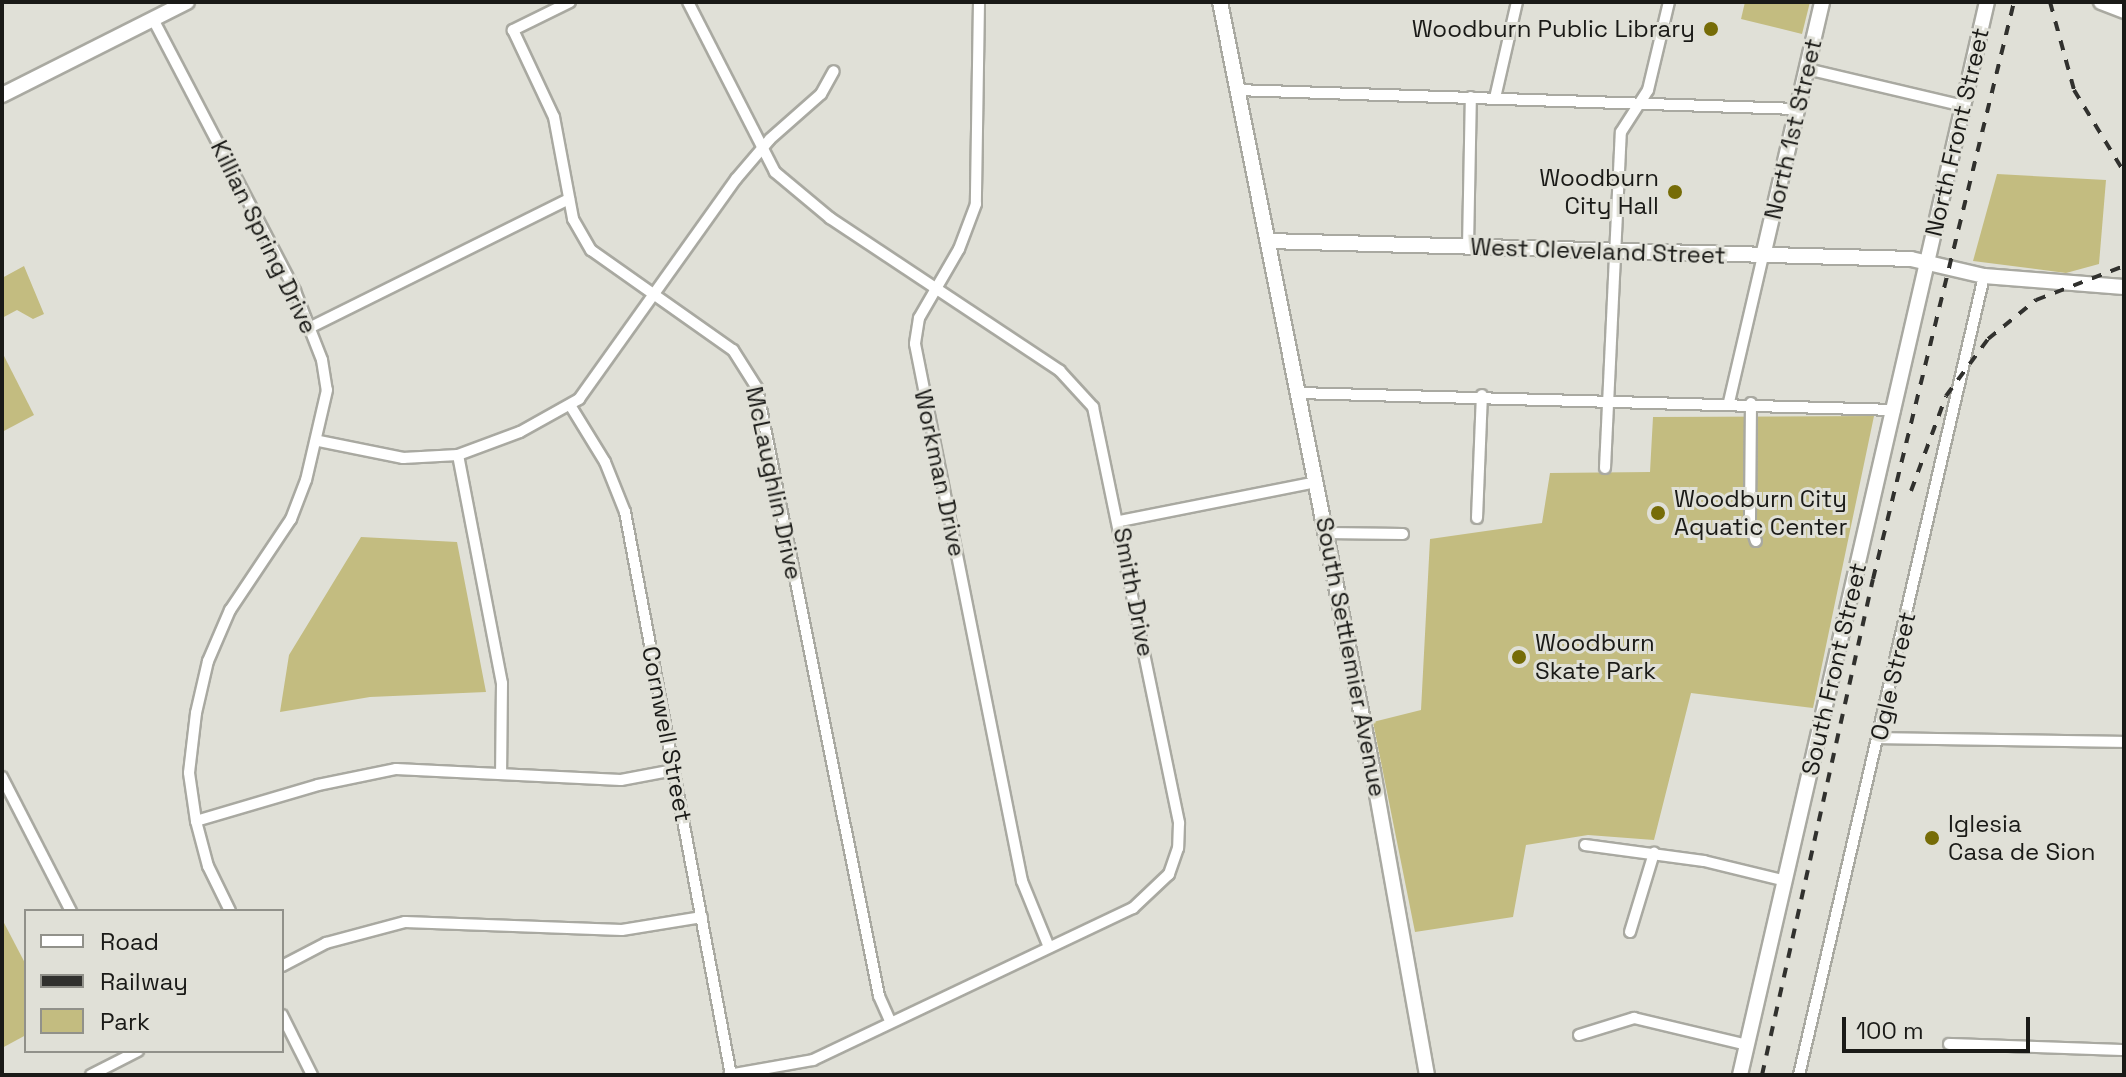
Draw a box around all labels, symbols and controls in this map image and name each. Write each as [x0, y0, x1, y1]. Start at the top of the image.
place label: Woodburn Public Library [1412, 15, 1695, 43]
marker: Woodburn Public Library [1702, 20, 1720, 38]
street label: North Front Street [1919, 25, 1995, 239]
street label: North 1st Street [1758, 36, 1828, 222]
street label: Killian Spring Drive [205, 136, 323, 338]
place label: Woodburn City Hall [1539, 164, 1659, 220]
marker: Woodburn City Hall [1666, 183, 1684, 201]
street label: West Cleveland Street [1470, 232, 1726, 270]
street label: McLaughlin Drive [739, 384, 809, 582]
street label: Workman Drive [908, 387, 972, 559]
place label: Woodburn City Aquatic Center [1674, 485, 1848, 541]
marker: Woodburn City Aquatic Center [1649, 504, 1667, 522]
street label: South Settlemier Avenue [1310, 515, 1392, 799]
street label: Smith Drive [1107, 525, 1161, 659]
street label: South Front Street [1796, 560, 1872, 778]
street label: Ogle Street [1864, 609, 1922, 743]
place label: Woodburn Skate Park [1535, 629, 1656, 685]
street label: Cornwell Street [636, 644, 698, 824]
marker: Woodburn Skate Park [1510, 648, 1528, 666]
place label: Iglesia Casa de Sion [1948, 810, 2096, 866]
marker: Iglesia Casa de Sion [1923, 829, 1941, 847]
legend [24, 909, 284, 1053]
text: Road [100, 926, 159, 957]
text: Railway [100, 966, 188, 997]
scale bar [1846, 1001, 2034, 1051]
text: Park [100, 1006, 150, 1037]
text: 100 m [1856, 1015, 1924, 1046]

